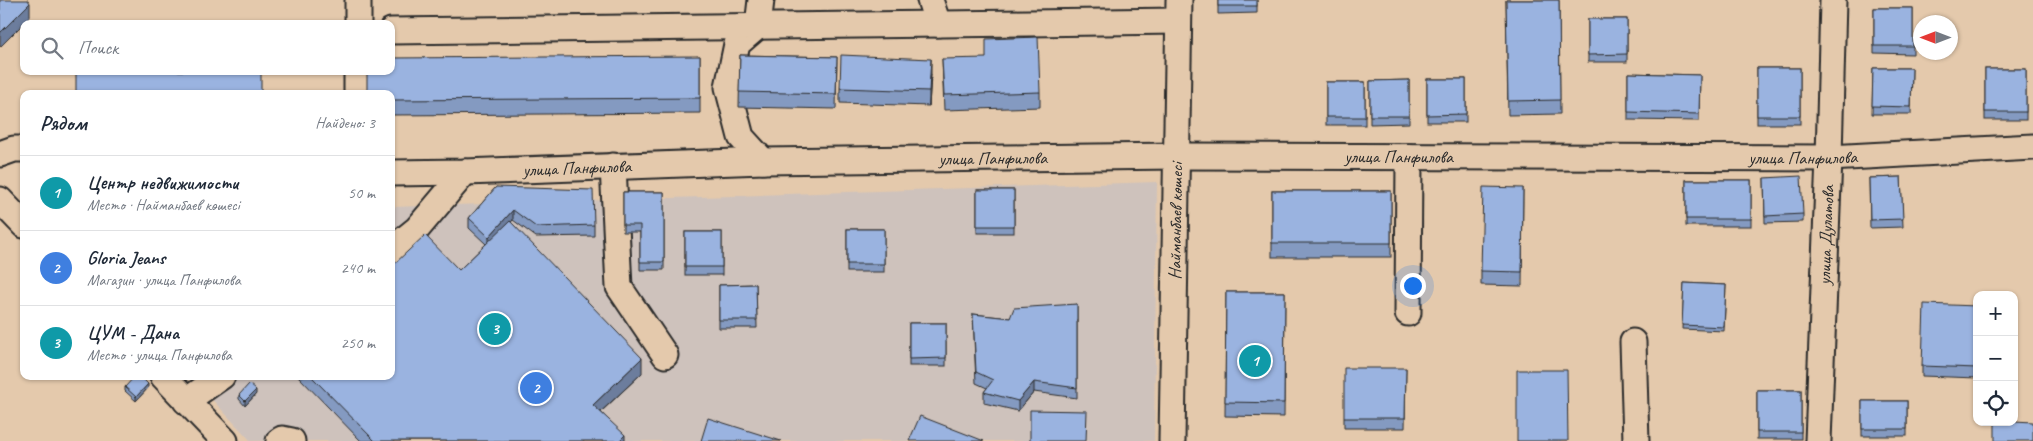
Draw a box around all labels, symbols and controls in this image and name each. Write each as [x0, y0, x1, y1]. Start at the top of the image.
north arrow [1913, 15, 1958, 60]
search box [20, 20, 395, 75]
icon: search [38, 34, 66, 62]
text: Поиск [78, 36, 118, 60]
text: Рядом [40, 110, 87, 136]
text: Найдено: 3 [315, 113, 375, 133]
street label: улица Панфилова [1748, 145, 1859, 169]
street label: улица Панфилова [1344, 146, 1454, 168]
street label: улица Панфилова [937, 147, 1048, 170]
street label: улица Панфилова [521, 155, 633, 181]
street label: Найманбаев көшесі [1164, 160, 1187, 280]
text: Центр недвижимости [87, 171, 238, 195]
text: 1 [52, 183, 60, 203]
text: 50 m [348, 183, 375, 203]
street label: улица Дулатова [1813, 184, 1839, 286]
text: Место · Найманбаев көшесі [87, 195, 240, 215]
text: Gloria Jeans [87, 246, 165, 270]
text: 2 [52, 258, 60, 278]
text: 240 m [341, 258, 375, 278]
text: Магазин · улица Панфилова [87, 270, 241, 290]
your location [1400, 273, 1426, 299]
map controls [1973, 291, 2018, 426]
button: + [1973, 291, 2018, 336]
pin: 3 [479, 310, 511, 348]
text: ЦУМ - Дана [87, 321, 179, 345]
text: 3 [52, 333, 60, 353]
text: 250 m [341, 333, 375, 353]
button: − [1973, 336, 2018, 381]
pin: 1 [1239, 342, 1271, 380]
text: Место · улица Панфилова [87, 345, 232, 365]
pin: 2 [520, 369, 552, 407]
button: locate [1973, 381, 2018, 426]

